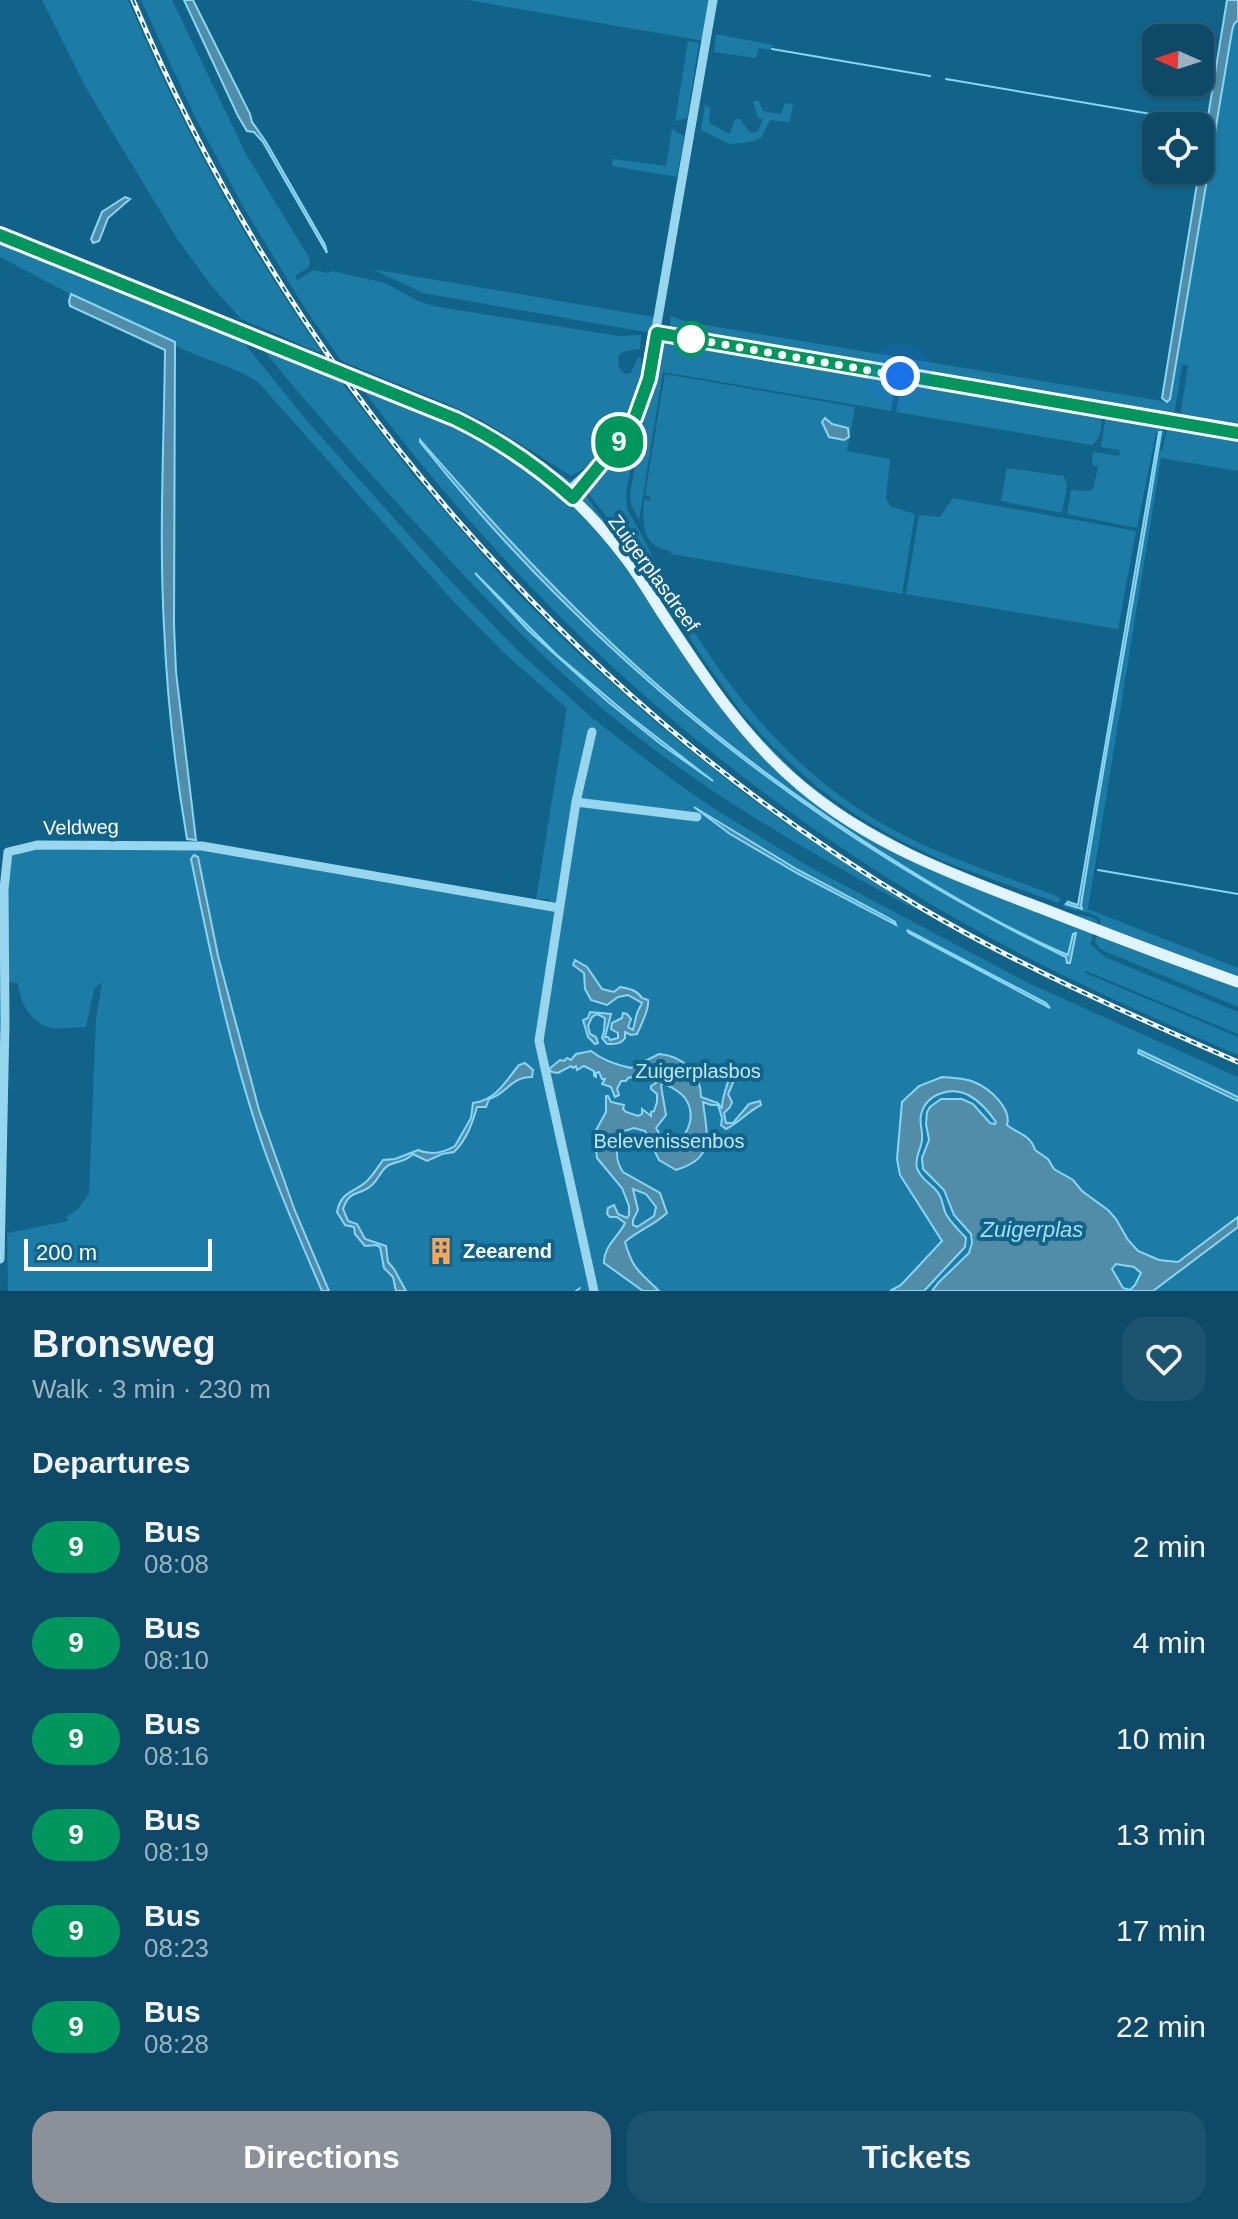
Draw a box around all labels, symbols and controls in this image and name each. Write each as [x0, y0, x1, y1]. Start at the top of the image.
north arrow [1142, 24, 1214, 96]
map controls [1142, 24, 1214, 184]
button: locate [1142, 112, 1214, 184]
unlabelled marker [674, 322, 708, 356]
your location [880, 356, 920, 396]
line badge: 9 [593, 416, 645, 468]
text: 9 [611, 426, 627, 457]
street label: Zuigerplasdreef [604, 510, 704, 636]
street label: Veldweg [43, 815, 119, 839]
park label: Zuigerplasbos [635, 1060, 761, 1082]
park label: Belevenissenbos [593, 1130, 745, 1152]
water label: Zuigerplas [980, 1217, 1083, 1242]
scale bar [24, 1235, 212, 1271]
building icon: Zeearend [426, 1236, 456, 1266]
text: 200 m [36, 1240, 97, 1265]
place label: Zeearend [463, 1240, 552, 1262]
button: heart [1122, 1317, 1206, 1401]
text: Bronsweg [32, 1323, 216, 1365]
text: Walk · 3 min · 230 m [32, 1374, 271, 1404]
text: Departures [32, 1446, 190, 1479]
text: Bus [144, 1515, 201, 1548]
text: 2 min [1133, 1530, 1206, 1563]
text: 9 [68, 1531, 84, 1562]
text: 08:08 [144, 1549, 209, 1579]
text: Bus [144, 1611, 201, 1644]
text: 4 min [1133, 1626, 1206, 1659]
text: 9 [68, 1627, 84, 1658]
text: 08:10 [144, 1645, 209, 1675]
text: Bus [144, 1707, 201, 1740]
text: 10 min [1116, 1722, 1206, 1755]
text: 9 [68, 1723, 84, 1754]
text: 08:16 [144, 1741, 209, 1771]
text: Bus [144, 1803, 201, 1836]
text: 13 min [1116, 1818, 1206, 1851]
text: 9 [68, 1819, 84, 1850]
text: 08:19 [144, 1837, 209, 1867]
text: Bus [144, 1899, 201, 1932]
text: 17 min [1116, 1914, 1206, 1947]
text: 9 [68, 1915, 84, 1946]
text: 08:23 [144, 1933, 209, 1963]
text: Bus [144, 1995, 201, 2028]
text: 22 min [1116, 2010, 1206, 2043]
text: 9 [68, 2011, 84, 2042]
text: 08:28 [144, 2029, 209, 2059]
button: Directions [32, 2111, 611, 2203]
button: Tickets [627, 2111, 1206, 2203]

